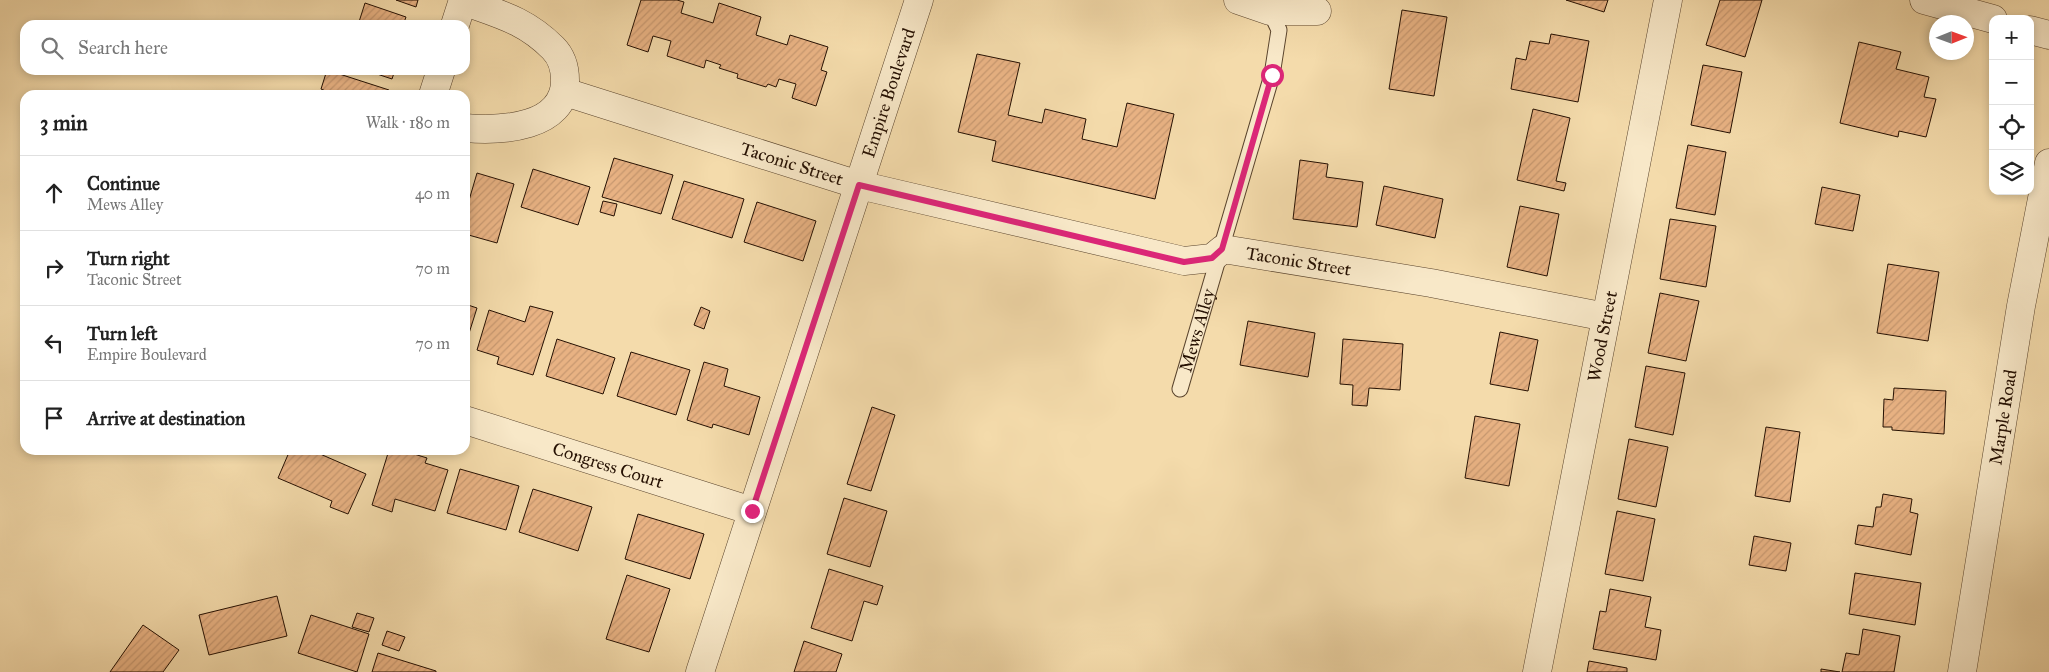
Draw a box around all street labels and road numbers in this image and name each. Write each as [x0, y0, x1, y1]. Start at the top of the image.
street label: Empire Boulevard [857, 25, 920, 161]
street label: Taconic Street [738, 137, 847, 191]
street label: Taconic Street [1244, 242, 1353, 281]
street label: Mews Alley [1175, 286, 1220, 375]
street label: Wood Street [1583, 288, 1622, 384]
street label: Marple Road [1985, 368, 2022, 467]
street label: Congress Court [550, 437, 667, 493]

